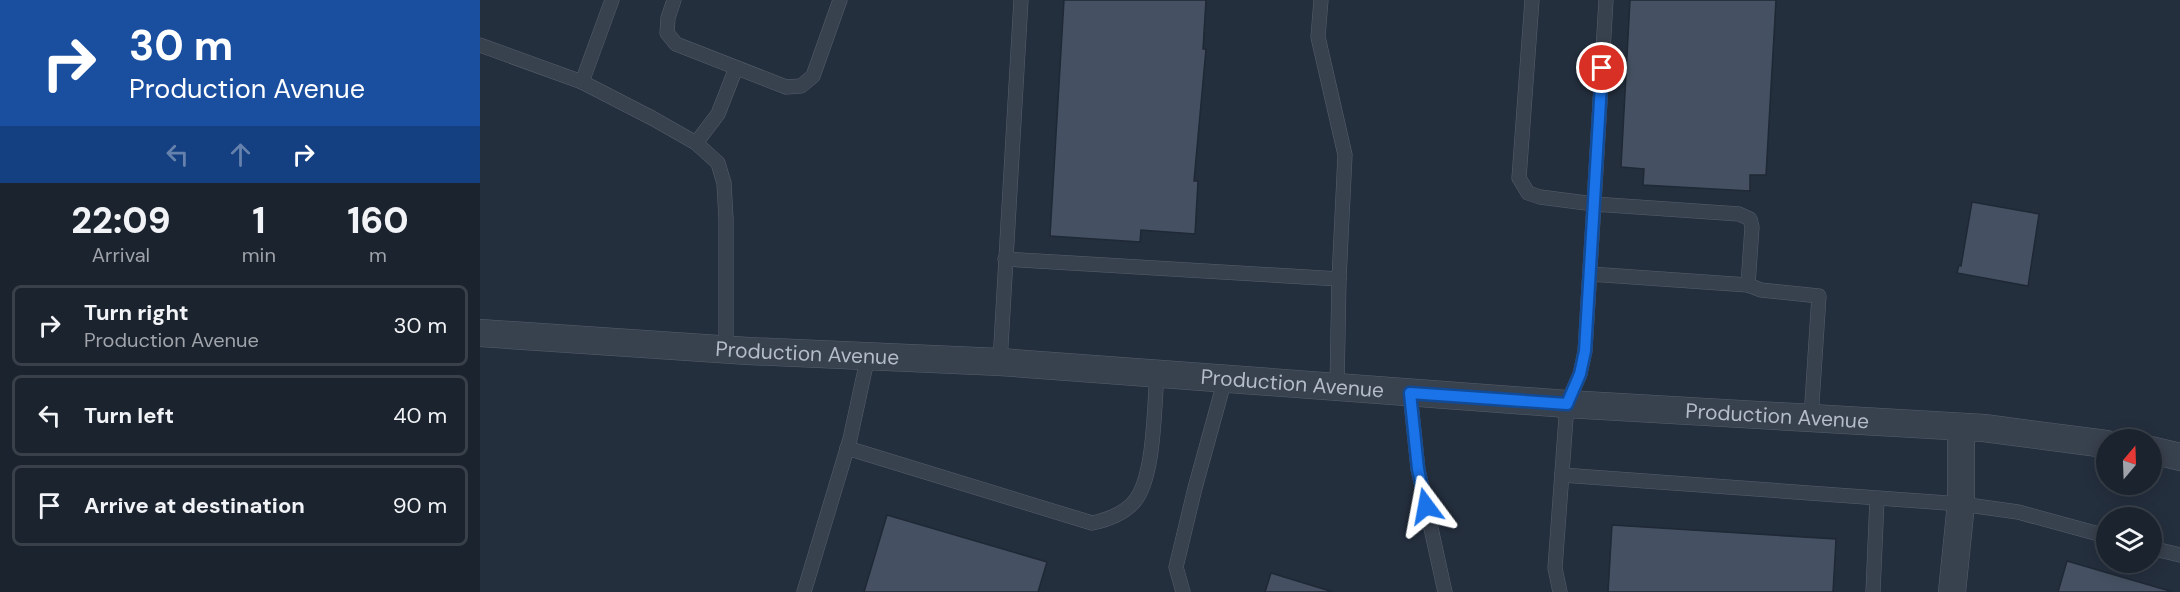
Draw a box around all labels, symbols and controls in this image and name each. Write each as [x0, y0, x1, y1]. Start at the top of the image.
text: 30 m [129, 18, 233, 73]
icon: right [30, 24, 108, 102]
pin [1576, 42, 1627, 93]
icon: arrive [1585, 51, 1618, 84]
text: Production Avenue [129, 71, 365, 106]
icon: left [161, 138, 194, 171]
icon: ahead [224, 138, 257, 171]
icon: right [287, 138, 320, 171]
text: 22:09 [71, 197, 171, 244]
text: 1 [252, 197, 266, 244]
text: 160 [347, 197, 409, 244]
text: Arrival [92, 242, 150, 268]
text: min [242, 242, 276, 268]
text: m [369, 242, 387, 268]
text: Turn right [84, 298, 189, 327]
icon: right [33, 309, 66, 342]
text: 30 m [393, 311, 447, 340]
text: Production Avenue [84, 327, 259, 353]
street label: Production Avenue [715, 335, 900, 372]
street label: Production Avenue [1200, 363, 1385, 404]
street label: Production Avenue [1685, 397, 1870, 435]
icon: left [33, 399, 66, 432]
text: Turn left [84, 401, 174, 430]
text: 40 m [393, 401, 447, 430]
north arrow [2096, 429, 2162, 495]
map controls [2096, 429, 2162, 573]
position arrow [1394, 474, 1458, 538]
icon: arrive [33, 489, 66, 522]
text: Arrive at destination [84, 491, 305, 520]
text: 90 m [393, 491, 447, 520]
button: layers [2096, 507, 2162, 573]

